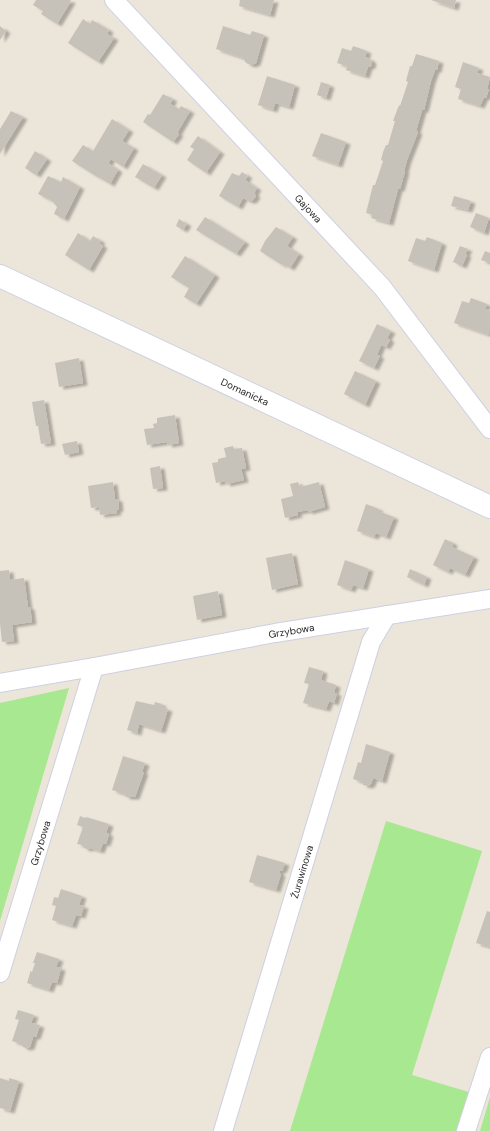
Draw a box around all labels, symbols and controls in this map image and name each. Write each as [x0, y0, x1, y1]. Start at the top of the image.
street label: Gajowa [292, 192, 325, 226]
street label: Domanicka [219, 375, 271, 409]
street label: Grzybowa [267, 621, 315, 641]
street label: Grzybowa [27, 819, 53, 867]
street label: Żurawinowa [288, 844, 316, 900]

